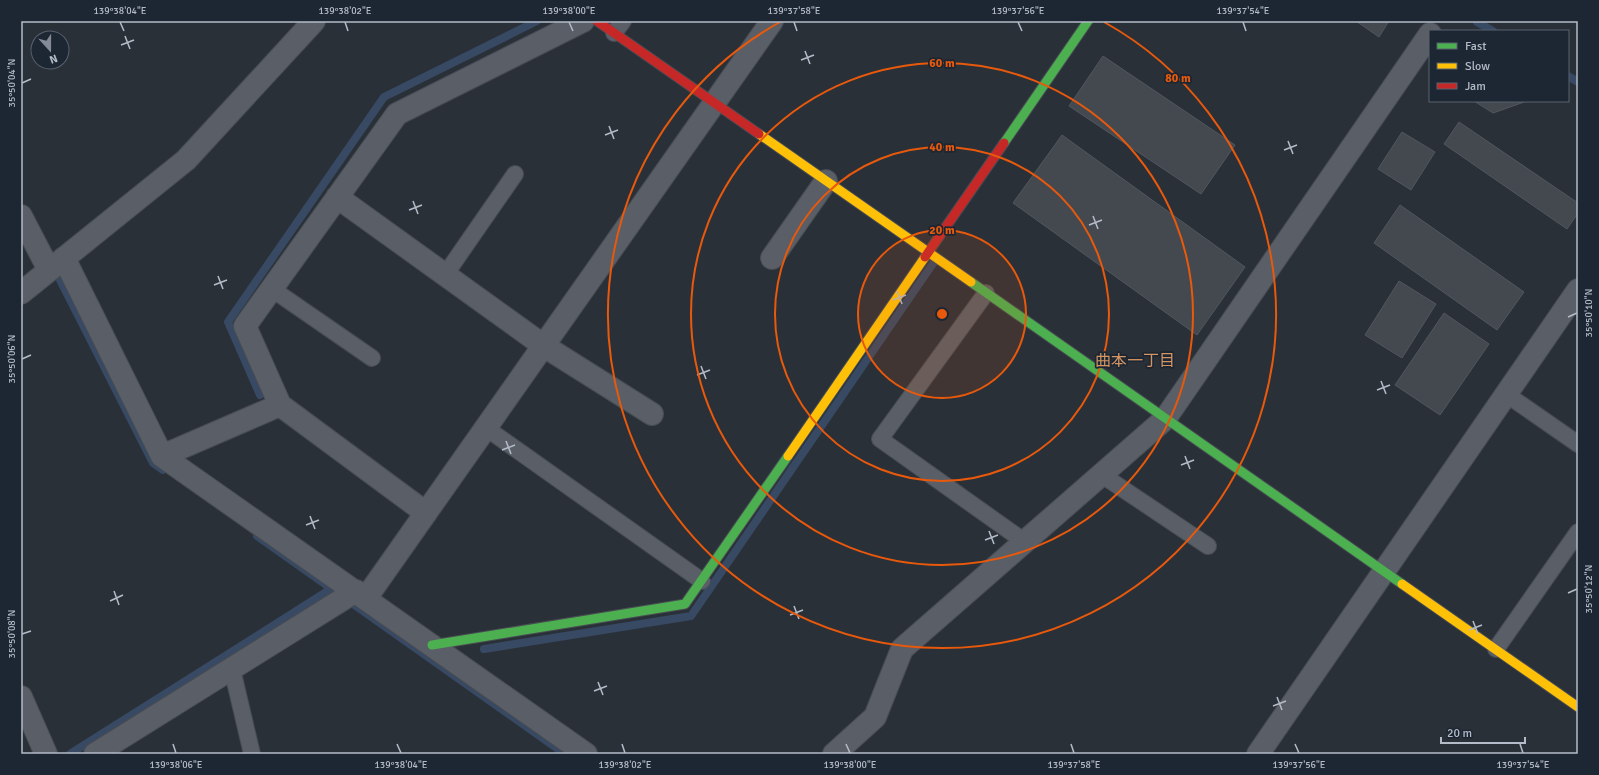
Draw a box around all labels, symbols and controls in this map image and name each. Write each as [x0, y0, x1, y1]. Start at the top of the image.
text: 139°38'04"E [93, 5, 147, 17]
text: 139°38'02"E [318, 5, 372, 17]
text: 139°38'00"E [542, 5, 596, 17]
text: 139°37'58"E [767, 5, 821, 17]
text: 139°37'56"E [991, 5, 1045, 17]
text: 139°37'54"E [1216, 5, 1270, 17]
north arrow [30, 30, 70, 70]
legend [1429, 30, 1569, 102]
text: Fast [1465, 39, 1486, 54]
text: N [48, 51, 59, 66]
text: 60 m [929, 56, 955, 71]
text: 35°50'04"N [6, 59, 18, 107]
text: Slow [1465, 59, 1490, 74]
text: 80 m [1165, 71, 1191, 86]
text: Jam [1465, 79, 1486, 94]
text: 40 m [929, 140, 955, 155]
text: 20 m [929, 223, 955, 238]
text: 35°50'10"N [1583, 289, 1595, 337]
centre of rings [935, 307, 949, 321]
text: 35°50'06"N [6, 335, 18, 383]
district label: 曲本一丁目 [1095, 351, 1175, 371]
text: 35°50'12"N [1583, 565, 1595, 613]
text: 35°50'08"N [6, 610, 18, 658]
scale bar [1441, 719, 1525, 745]
text: 20 m [1447, 726, 1472, 741]
text: 139°38'06"E [149, 759, 203, 771]
text: 139°38'04"E [374, 759, 428, 771]
text: 139°38'02"E [598, 759, 652, 771]
text: 139°38'00"E [823, 759, 877, 771]
text: 139°37'58"E [1047, 759, 1101, 771]
text: 139°37'56"E [1272, 759, 1326, 771]
text: 139°37'54"E [1496, 759, 1550, 771]

